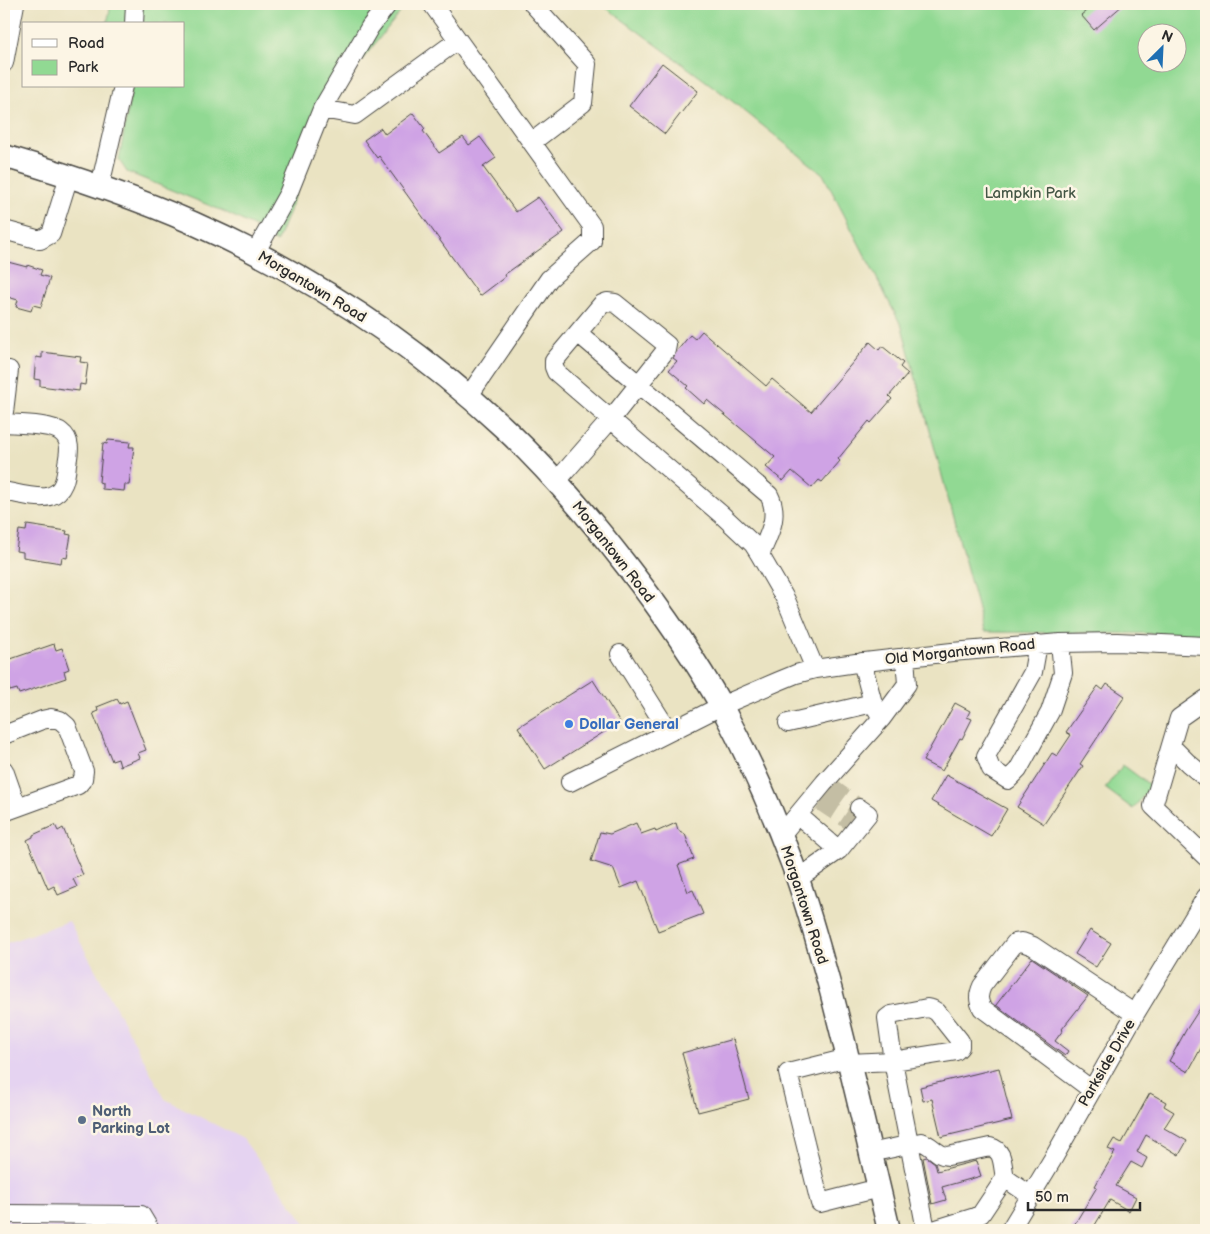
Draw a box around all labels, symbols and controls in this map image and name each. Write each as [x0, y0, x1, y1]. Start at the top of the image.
legend [22, 22, 185, 88]
north arrow [1138, 22, 1188, 72]
text: N [1159, 27, 1175, 46]
text: Road [68, 34, 104, 53]
text: Park [68, 58, 99, 77]
park label: Lampkin Park [984, 184, 1076, 203]
street label: Morgantown Road [254, 247, 370, 327]
street label: Morgantown Road [567, 497, 659, 607]
street label: Old Morgantown Road [884, 635, 1036, 669]
place label: Dollar General [579, 715, 679, 734]
marker: Dollar General [563, 718, 575, 730]
street label: Morgantown Road [776, 843, 832, 967]
street label: Parkside Drive [1074, 1016, 1140, 1110]
place label: North Parking Lot [92, 1102, 170, 1138]
marker: North Parking Lot [76, 1114, 88, 1126]
scale bar [1028, 1179, 1140, 1211]
text: 50 m [1035, 1188, 1069, 1207]

